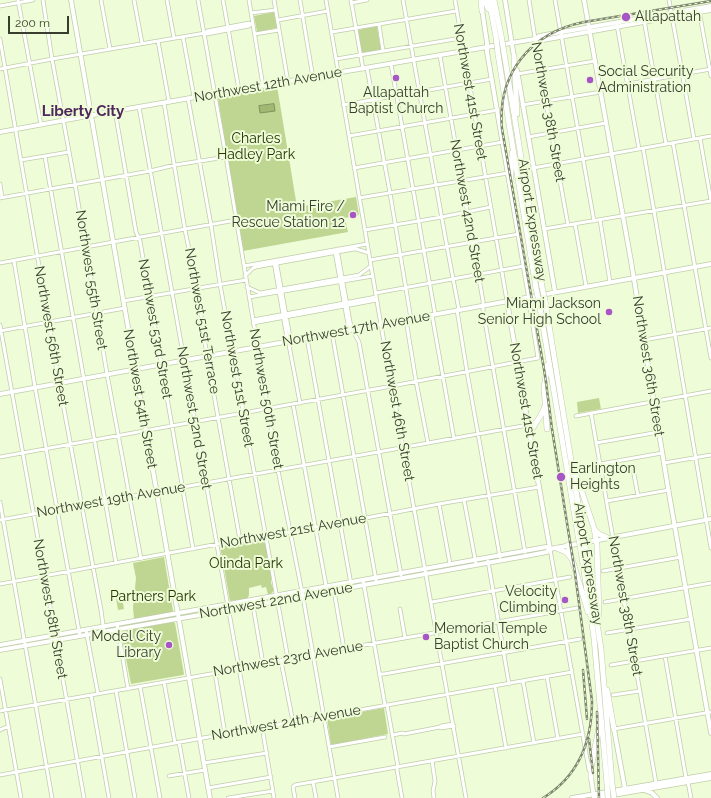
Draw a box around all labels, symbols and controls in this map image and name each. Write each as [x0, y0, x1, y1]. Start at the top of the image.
scale bar [10, 8, 71, 34]
place label: Allapattah [635, 9, 701, 25]
marker: Allapattah [620, 11, 632, 23]
text: 200 m [15, 16, 50, 30]
street label: Northwest 41st Street [450, 22, 490, 162]
street label: Northwest 38th Street [527, 41, 569, 183]
street label: Northwest 12th Avenue [193, 64, 343, 106]
place label: Social Security Administration [598, 64, 694, 96]
marker: Allapattah Baptist Church [391, 73, 401, 83]
marker: Social Security Administration [585, 75, 595, 85]
place label: Allapattah Baptist Church [349, 85, 443, 118]
district label: Liberty City [42, 102, 124, 120]
park label: Charles Hadley Park [217, 131, 295, 164]
street label: Northwest 42nd Street [446, 138, 488, 284]
street label: Airport Expressway [514, 157, 550, 283]
place label: Miami Fire / Rescue Station 12 [232, 199, 345, 232]
street label: Northwest 55th Street [72, 209, 110, 351]
marker: Miami Fire / Rescue Station 12 [348, 210, 358, 220]
street label: Northwest 51st Terrace [181, 247, 223, 395]
street label: Northwest 53rd Street [134, 258, 176, 400]
street label: Northwest 56th Street [30, 264, 72, 408]
street label: Northwest 36th Street [629, 294, 667, 438]
place label: Miami Jackson Senior High School [478, 296, 601, 328]
marker: Miami Jackson Senior High School [604, 307, 614, 317]
street label: Northwest 17th Avenue [281, 308, 431, 350]
street label: Northwest 51st Street [217, 309, 257, 449]
street label: Northwest 50th Street [245, 327, 287, 471]
street label: Northwest 54th Street [119, 328, 161, 470]
street label: Northwest 46th Street [376, 339, 418, 483]
street label: Northwest 41st Street [506, 341, 546, 481]
street label: Northwest 52nd Street [173, 345, 215, 491]
place label: Earlington Heights [570, 461, 636, 494]
marker: Earlington Heights [555, 471, 567, 483]
street label: Northwest 19th Avenue [35, 479, 187, 521]
street label: Airport Expressway [570, 501, 606, 627]
street label: Northwest 21st Avenue [218, 510, 368, 552]
street label: Northwest 38th Street [604, 535, 646, 677]
street label: Northwest 58th Street [29, 538, 71, 680]
park label: Olinda Park [209, 556, 283, 572]
street label: Northwest 22nd Avenue [198, 579, 354, 623]
place label: Velocity Climbing [499, 584, 557, 616]
park label: Partners Park [110, 589, 196, 605]
marker: Velocity Climbing [560, 595, 570, 605]
place label: Memorial Temple Baptist Church [434, 621, 547, 654]
place label: Model City Library [91, 629, 161, 662]
marker: Memorial Temple Baptist Church [421, 632, 431, 642]
street label: Northwest 23rd Avenue [212, 638, 364, 680]
marker: Model City Library [164, 640, 174, 650]
street label: Northwest 24th Avenue [210, 702, 362, 744]

